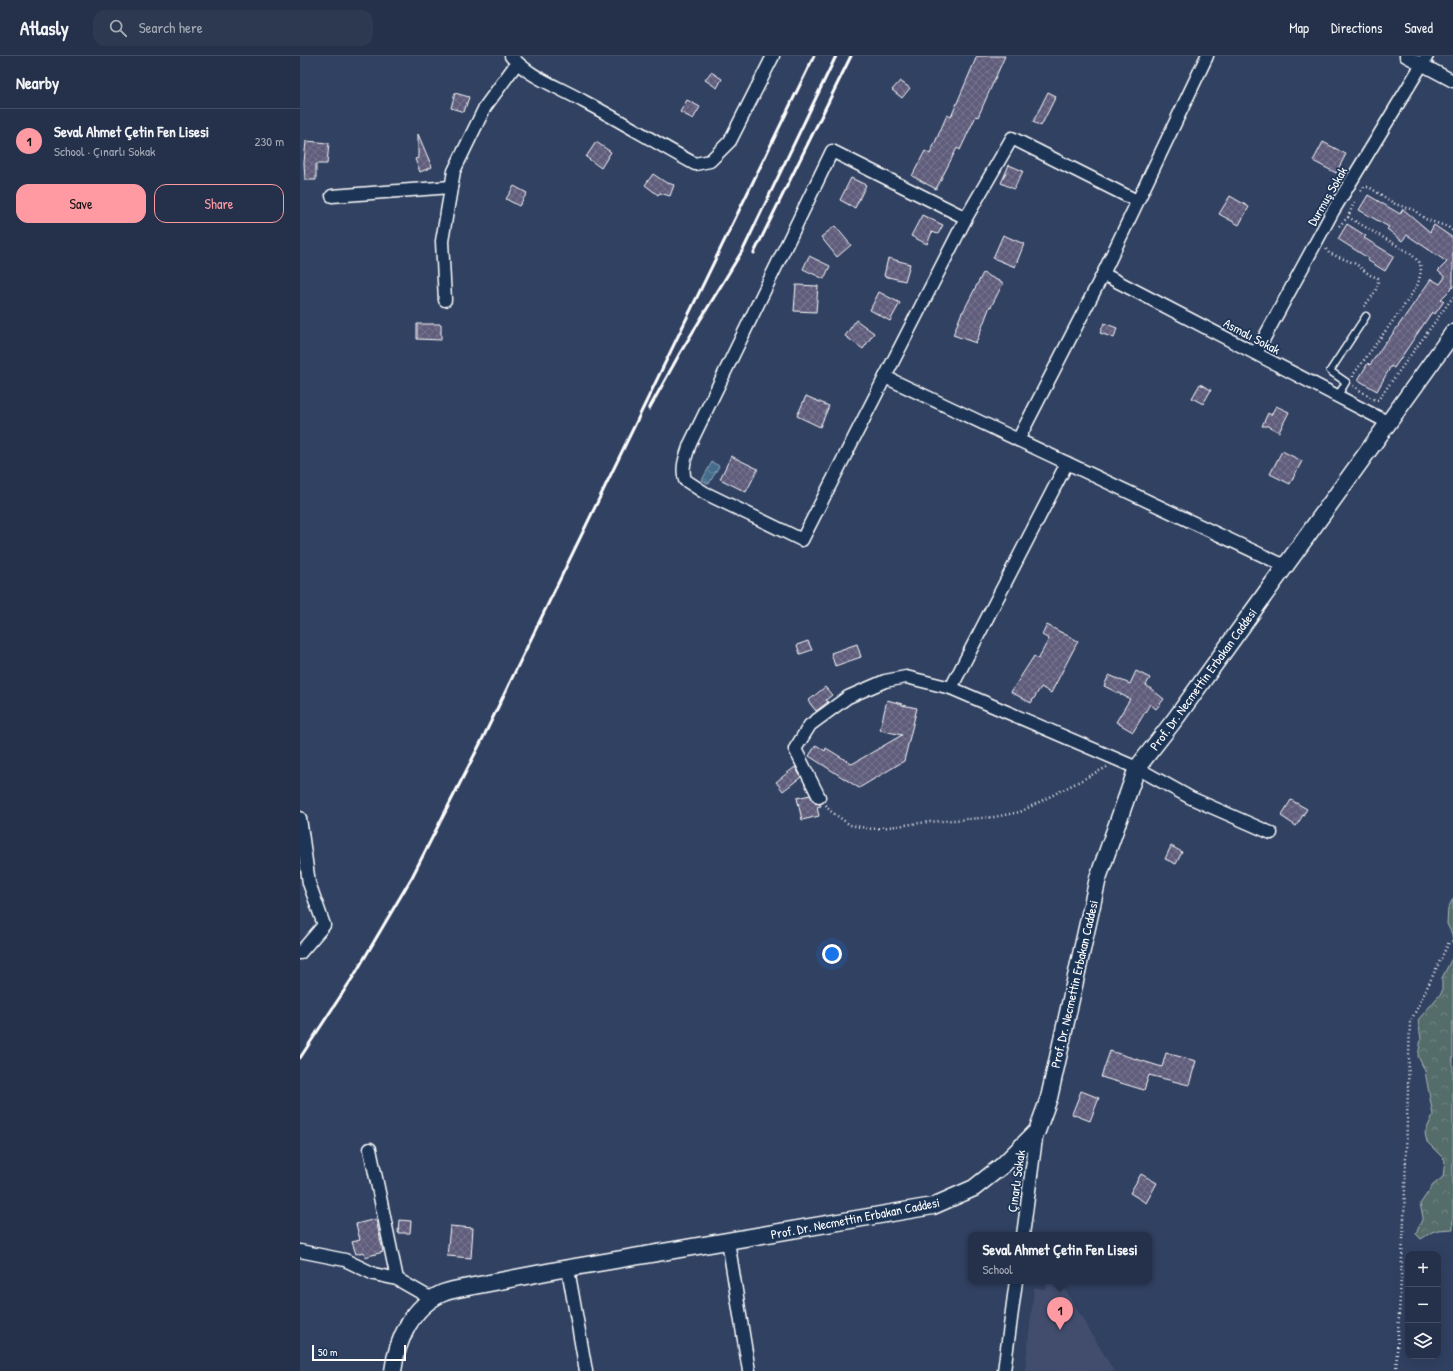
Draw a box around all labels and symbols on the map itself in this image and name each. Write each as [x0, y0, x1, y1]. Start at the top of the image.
street label: Durmuş Sokak [1303, 163, 1351, 229]
street label: Asmalı Sokak [1221, 314, 1284, 359]
street label: Prof. Dr. Necmettin Erbakan Caddesi [1145, 604, 1261, 754]
street label: Prof. Dr. Necmettin Erbakan Caddesi [1046, 898, 1102, 1070]
your location [822, 944, 842, 964]
street label: Çınarlı Sokak [1003, 1148, 1029, 1213]
street label: Prof. Dr. Necmettin Erbakan Caddesi [769, 1193, 941, 1243]
pin: 1 [1047, 1297, 1073, 1330]
scale bar [312, 1343, 406, 1362]

